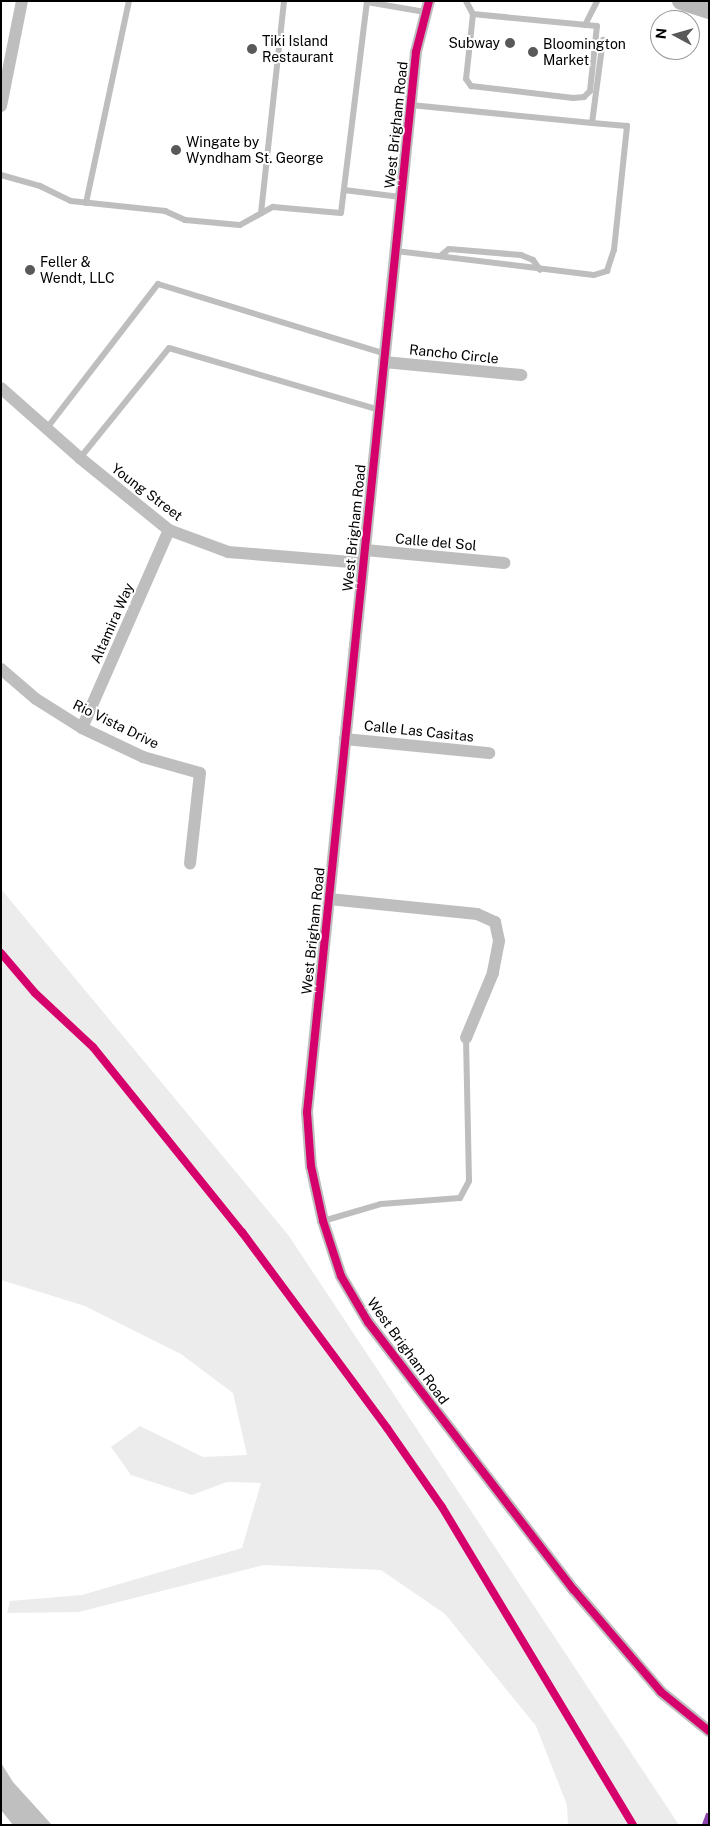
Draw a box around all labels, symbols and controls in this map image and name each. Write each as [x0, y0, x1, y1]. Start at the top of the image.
north arrow [650, 10, 700, 60]
text: N [653, 27, 670, 40]
place label: Tiki Island Restaurant [262, 33, 334, 65]
place label: Subway [448, 35, 500, 51]
place label: Bloomington Market [543, 36, 626, 68]
marker: Subway [504, 37, 516, 49]
marker: Tiki Island Restaurant [246, 43, 258, 55]
marker: Bloomington Market [527, 46, 539, 58]
street label: West Brigham Road [381, 61, 411, 189]
place label: Wingate by Wyndham St. George [186, 134, 324, 166]
marker: Wingate by Wyndham St. George [170, 144, 182, 156]
place label: Feller & Wendt, LLC [40, 254, 115, 286]
marker: Feller & Wendt, LLC [24, 264, 36, 276]
street label: Rancho Circle [408, 341, 500, 367]
street label: Young Street [108, 460, 186, 524]
street label: West Brigham Road [339, 464, 369, 592]
street label: Calle del Sol [394, 530, 478, 554]
street label: Altamira Way [87, 580, 137, 666]
street label: Rio Vista Drive [70, 696, 162, 752]
street label: Calle Las Casitas [363, 717, 475, 745]
street label: West Brigham Road [298, 867, 328, 995]
street label: West Brigham Road [364, 1294, 452, 1408]

